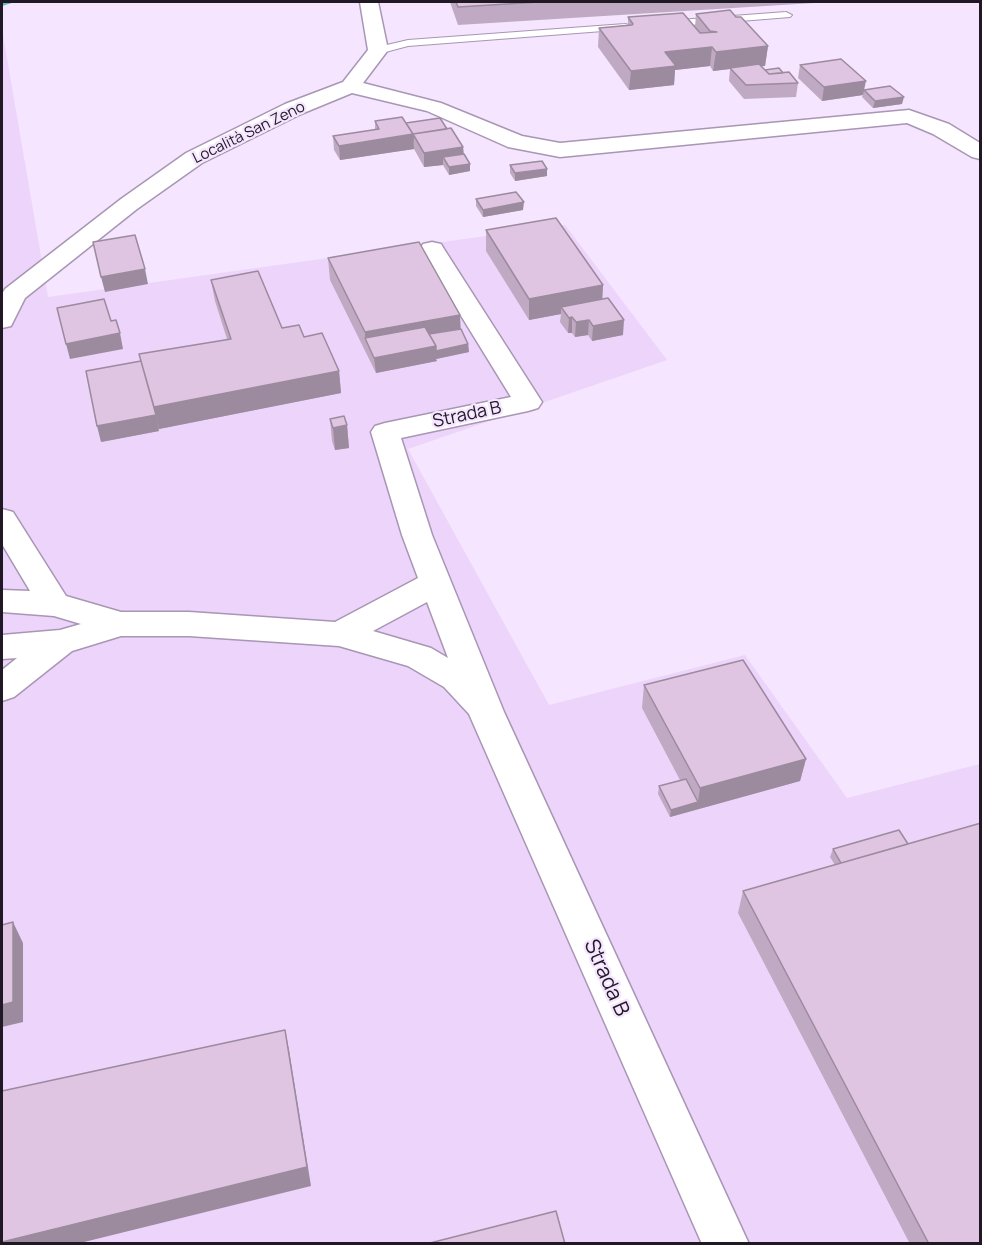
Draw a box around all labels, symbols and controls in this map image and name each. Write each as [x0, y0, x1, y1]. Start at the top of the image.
street label: Località San Zeno [190, 98, 308, 168]
street label: Strada B [431, 397, 503, 433]
street label: Strada B [578, 936, 634, 1020]

